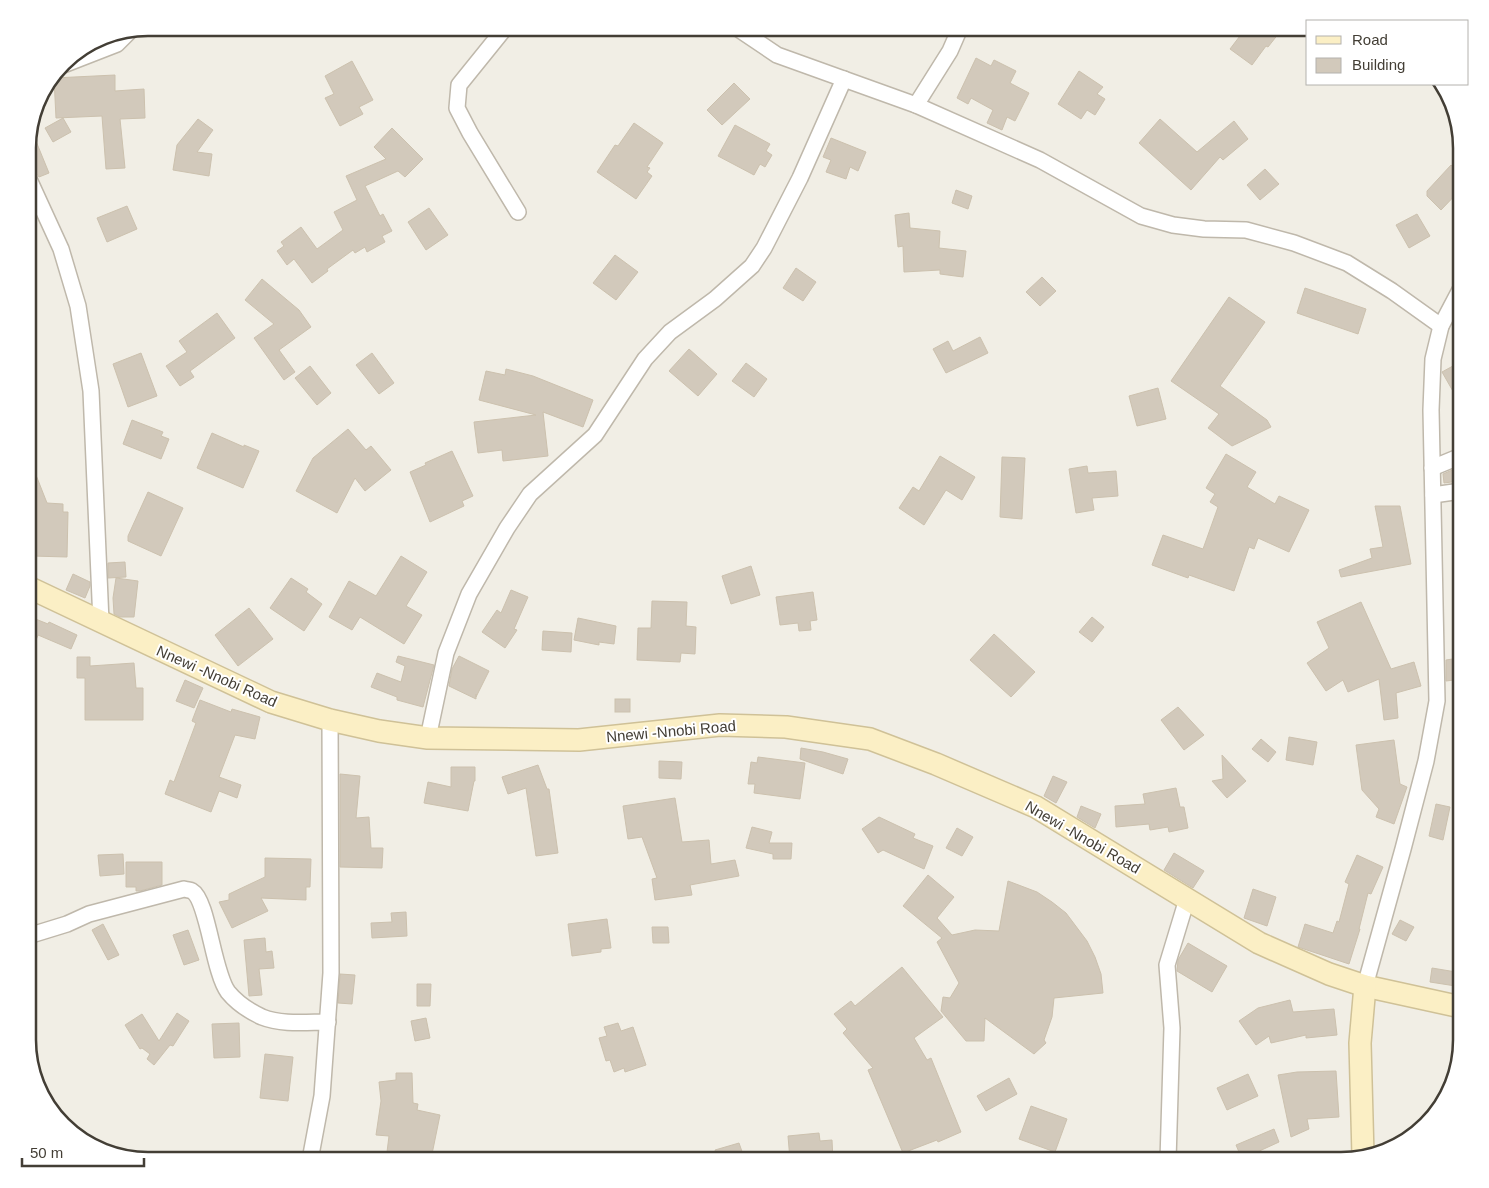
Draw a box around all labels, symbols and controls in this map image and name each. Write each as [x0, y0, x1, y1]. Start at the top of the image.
legend [1306, 20, 1469, 85]
text: Road [1352, 31, 1388, 48]
text: Building [1352, 56, 1405, 73]
street label: Nnewi -Nnobi Road [154, 642, 280, 710]
street label: Nnewi -Nnobi Road [605, 717, 737, 745]
street label: Nnewi -Nnobi Road [1022, 797, 1144, 877]
scale bar [22, 1136, 145, 1168]
text: 50 m [30, 1144, 63, 1161]

